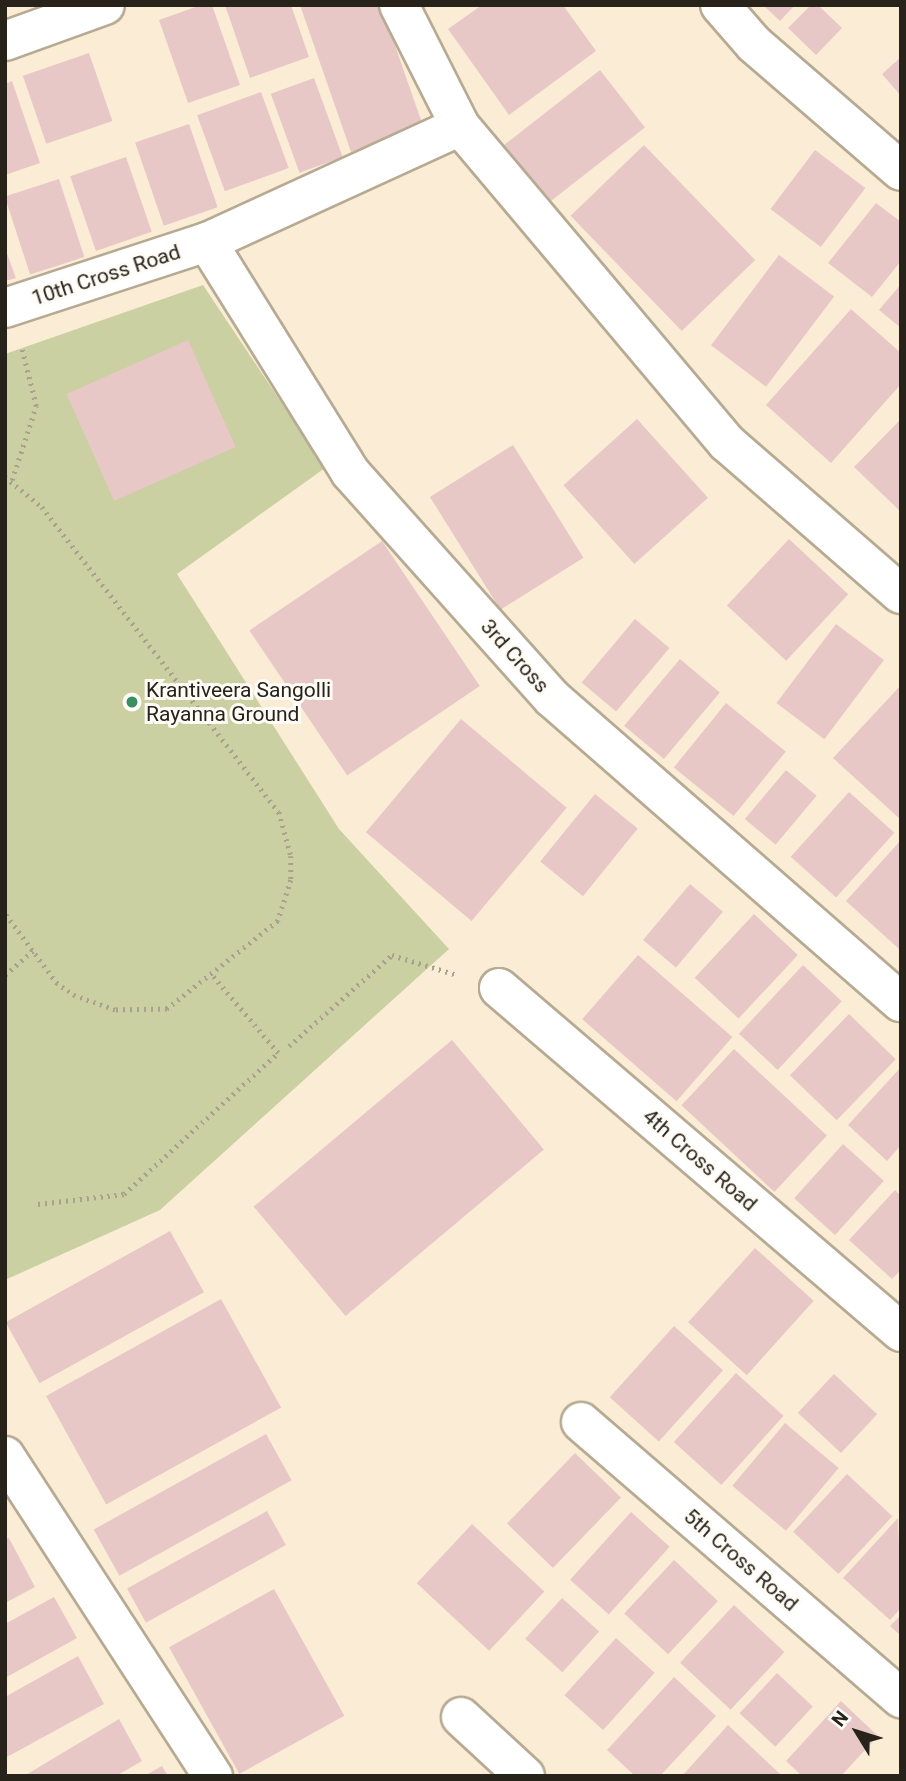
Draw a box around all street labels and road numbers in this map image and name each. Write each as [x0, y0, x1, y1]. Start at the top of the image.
street label: 10th Cross Road [28, 239, 184, 311]
street label: 3rd Cross [476, 614, 554, 698]
street label: 4th Cross Road [638, 1104, 762, 1216]
street label: 5th Cross Road [679, 1504, 803, 1616]

